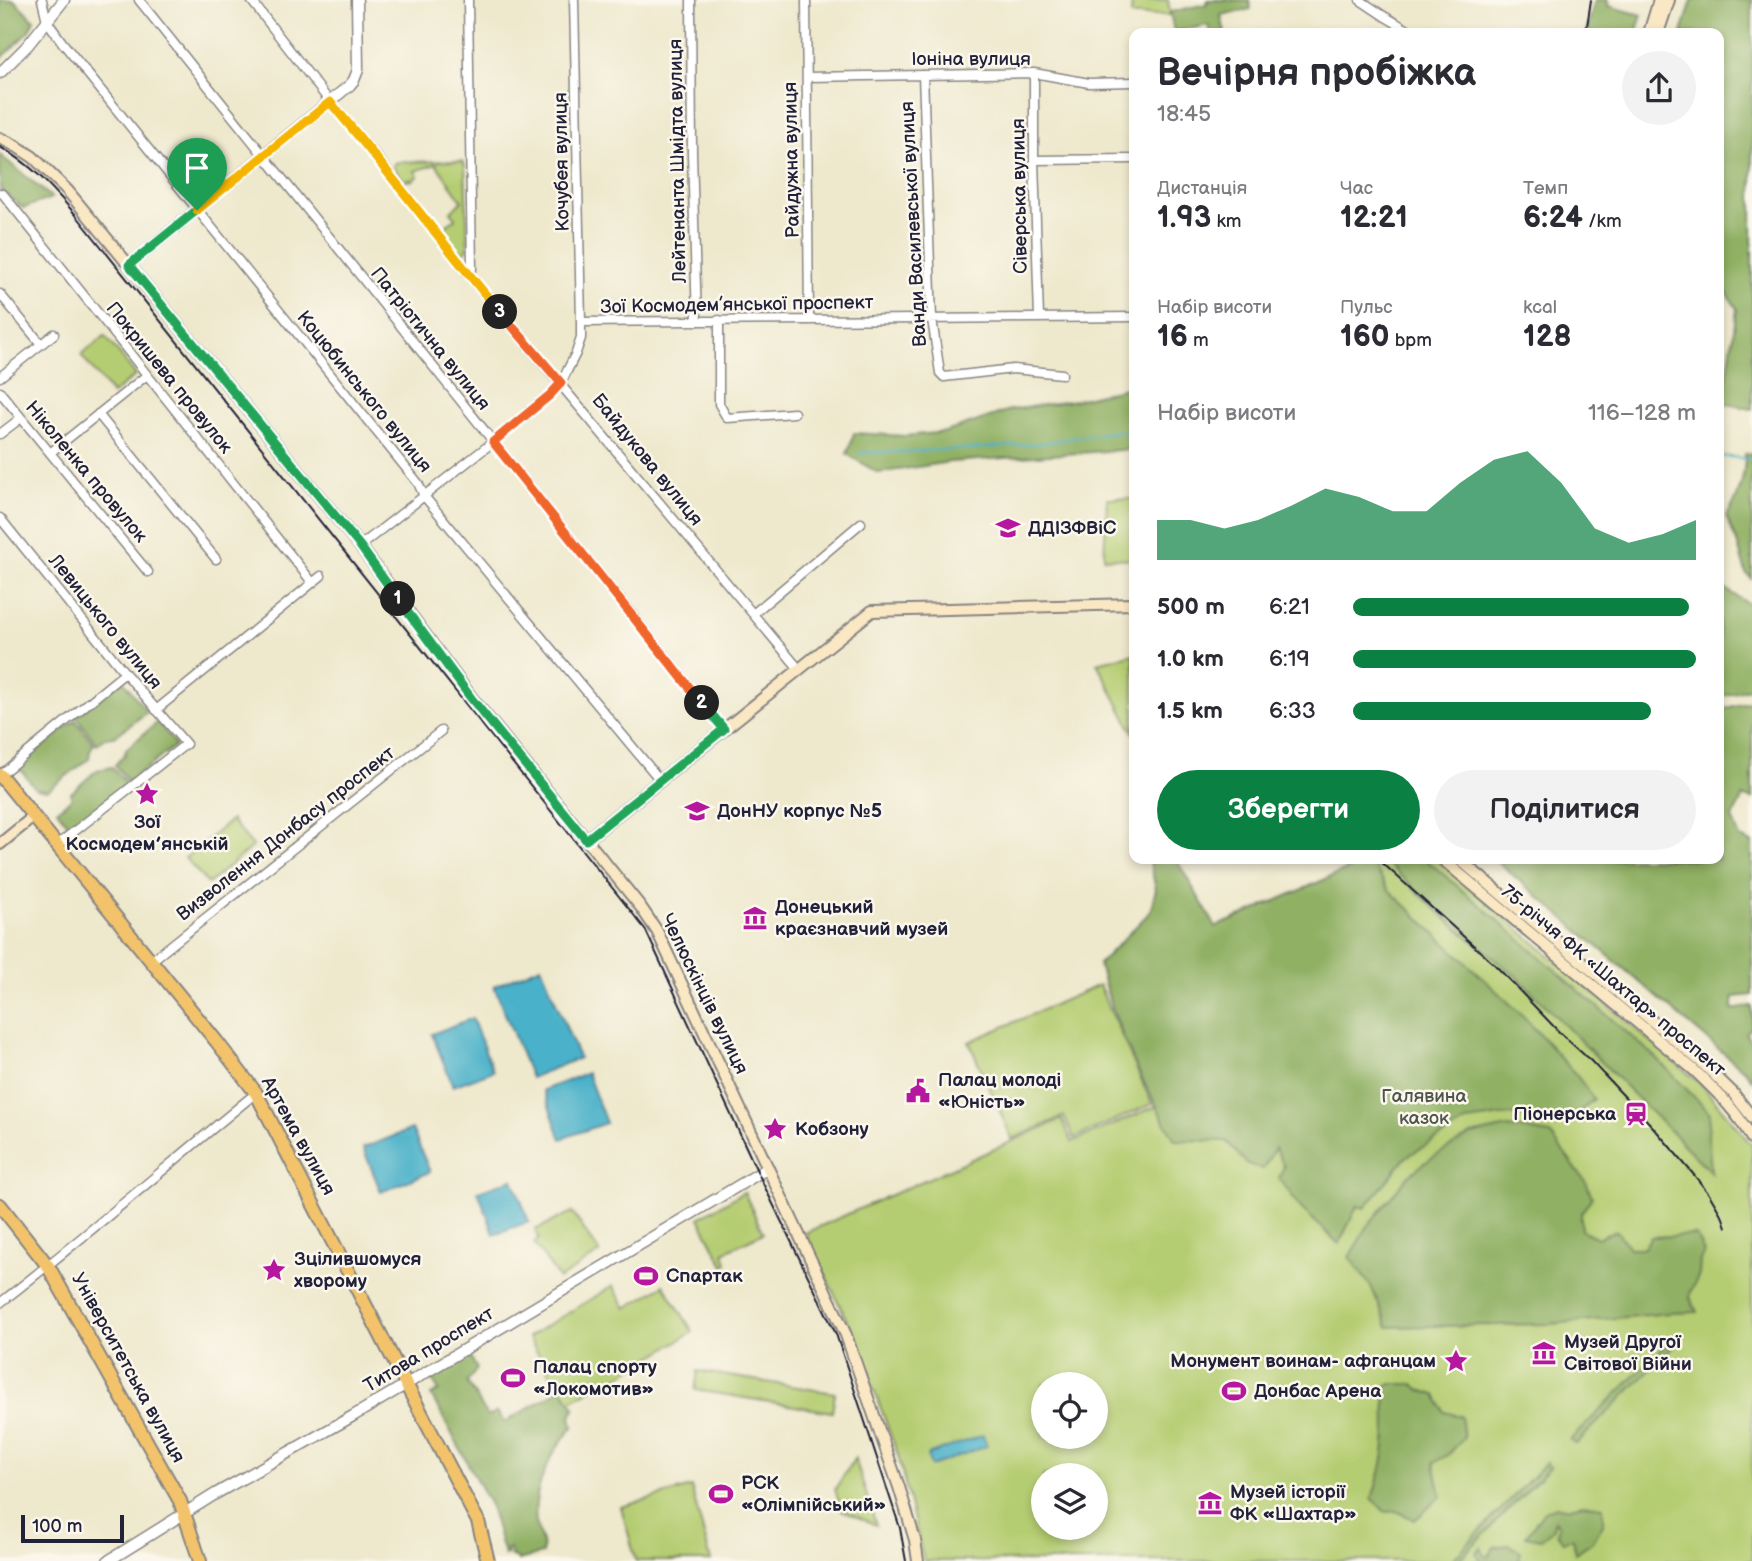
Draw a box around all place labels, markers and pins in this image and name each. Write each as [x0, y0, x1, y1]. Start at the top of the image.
pin [167, 138, 227, 210]
pin: 3 [482, 294, 518, 330]
school or university icon: ДДІЗФВіС [994, 514, 1022, 542]
place label: ДДІЗФВіС [1028, 517, 1116, 540]
pin: 1 [380, 582, 416, 616]
pin: 2 [684, 686, 720, 720]
place icon: Зої Космодем’янській [133, 780, 161, 808]
school or university icon: ДонНУ корпус №5 [683, 797, 711, 825]
place label: ДонНУ корпус №5 [717, 800, 882, 823]
place label: Зої Космодем’янській [65, 811, 229, 856]
place label: Донецький краєзнавчий музей [775, 896, 948, 941]
museum icon: Донецький краєзнавчий музей [741, 904, 769, 932]
place label: Палац молоді «Юність» [938, 1069, 1061, 1114]
public building icon: Палац молоді «Юність» [904, 1077, 932, 1105]
station icon: Піонерська [1622, 1100, 1650, 1128]
place label: Піонерська [1513, 1103, 1617, 1126]
place icon: Кобзону [761, 1115, 789, 1143]
place label: Кобзону [795, 1118, 869, 1141]
place label: Зцілившомуся хворому [294, 1248, 421, 1293]
place icon: Зцілившомуся хворому [260, 1256, 288, 1284]
sports icon: Спартак [632, 1262, 660, 1290]
place label: Спартак [666, 1265, 743, 1288]
place label: Музей Другої Світової Війни [1564, 1331, 1692, 1376]
museum icon: Музей Другої Світової Війни [1530, 1339, 1558, 1367]
place icon: Монумент воинам- афганцам [1442, 1347, 1470, 1375]
place label: Монумент воинам- афганцам [1170, 1350, 1436, 1373]
place label: Палац спорту «Локомотив» [533, 1356, 657, 1401]
sports icon: Палац спорту «Локомотив» [499, 1364, 527, 1392]
sports icon: Донбас Арена [1220, 1377, 1248, 1405]
place label: Донбас Арена [1254, 1380, 1382, 1403]
place label: РСК «Олімпійський» [741, 1472, 886, 1517]
sports icon: РСК «Олімпійський» [707, 1480, 735, 1508]
place label: Музей історії ФК «Шахтар» [1230, 1481, 1357, 1526]
museum icon: Музей історії ФК «Шахтар» [1196, 1489, 1224, 1517]

